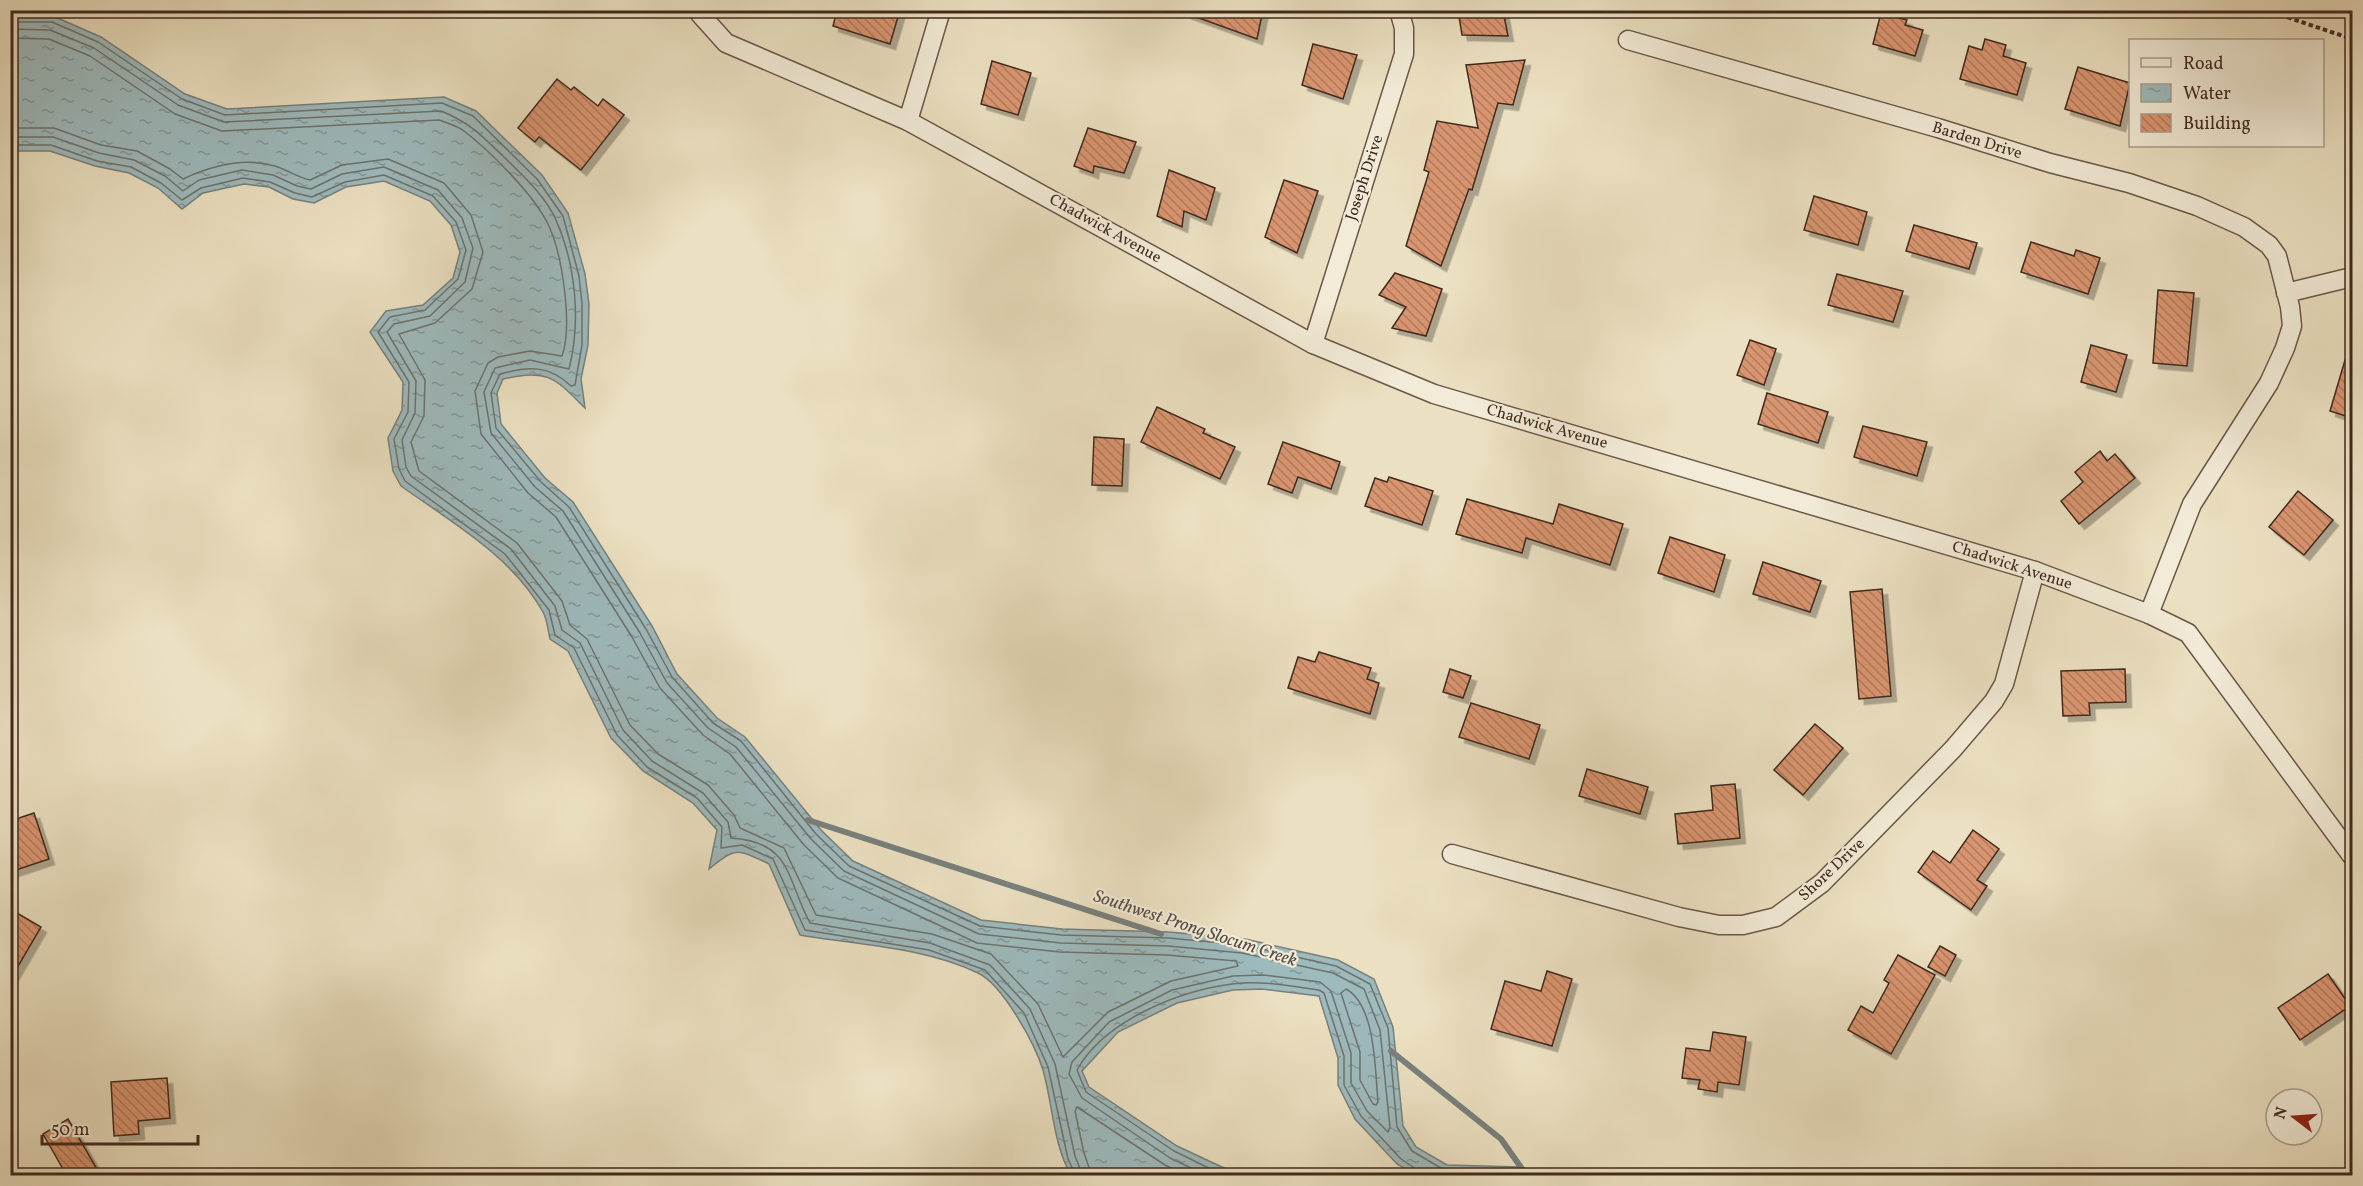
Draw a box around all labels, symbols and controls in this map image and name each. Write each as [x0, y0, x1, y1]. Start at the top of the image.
legend [2129, 39, 2324, 147]
text: Road [2183, 52, 2224, 77]
text: Water [2183, 82, 2231, 107]
text: Building [2183, 112, 2251, 137]
street label: Barden Drive [1929, 117, 2025, 165]
street label: Joseph Drive [1341, 132, 1389, 224]
street label: Chadwick Avenue [1045, 189, 1165, 269]
street label: Chadwick Avenue [1484, 399, 1610, 455]
street label: Chadwick Avenue [1949, 536, 2075, 596]
street label: Shore Drive [1794, 833, 1870, 907]
water label: Southwest Prong Slocum Creek [1090, 884, 1300, 974]
north arrow [2264, 1087, 2324, 1147]
text: N [2269, 1104, 2294, 1122]
scale bar [42, 1108, 198, 1146]
text: 50 m [51, 1118, 90, 1143]

